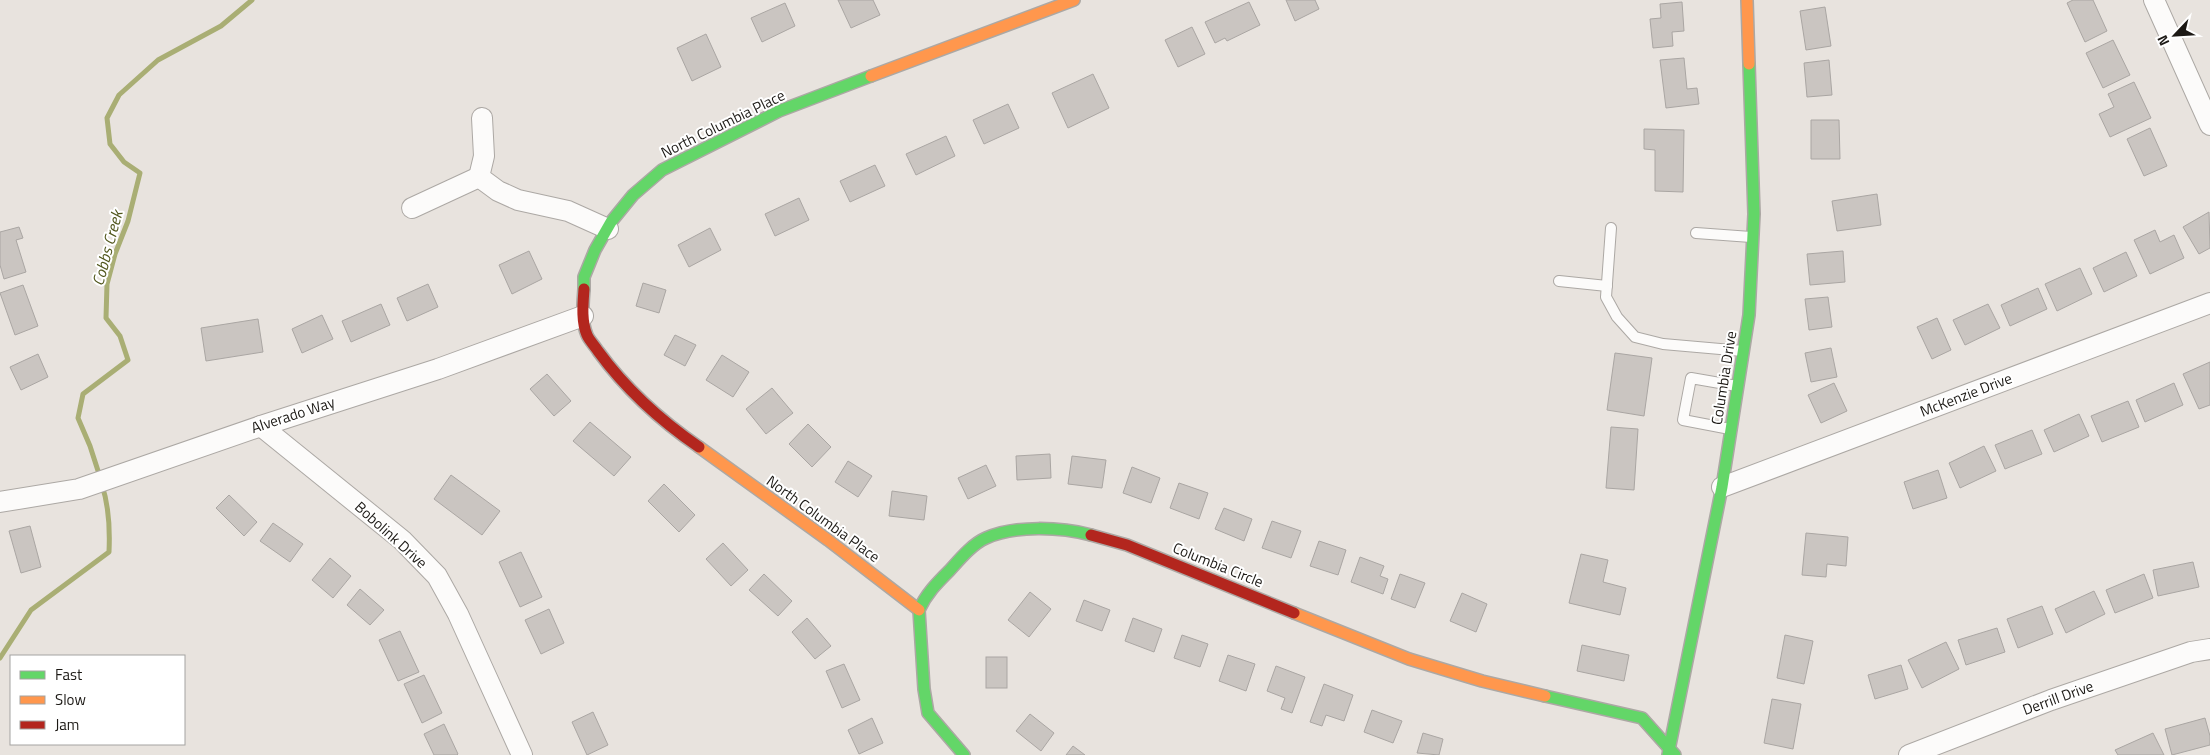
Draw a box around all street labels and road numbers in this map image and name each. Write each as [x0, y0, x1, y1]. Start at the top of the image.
street label: North Columbia Place [657, 83, 789, 164]
street label: Columbia Drive [1705, 329, 1742, 426]
street label: McKenzie Drive [1917, 366, 2015, 423]
street label: Alverado Way [248, 390, 338, 439]
street label: North Columbia Place [762, 469, 885, 568]
street label: Bobolink Drive [350, 496, 433, 574]
street label: Columbia Circle [1169, 536, 1267, 593]
street label: Derrill Drive [2019, 674, 2097, 721]

